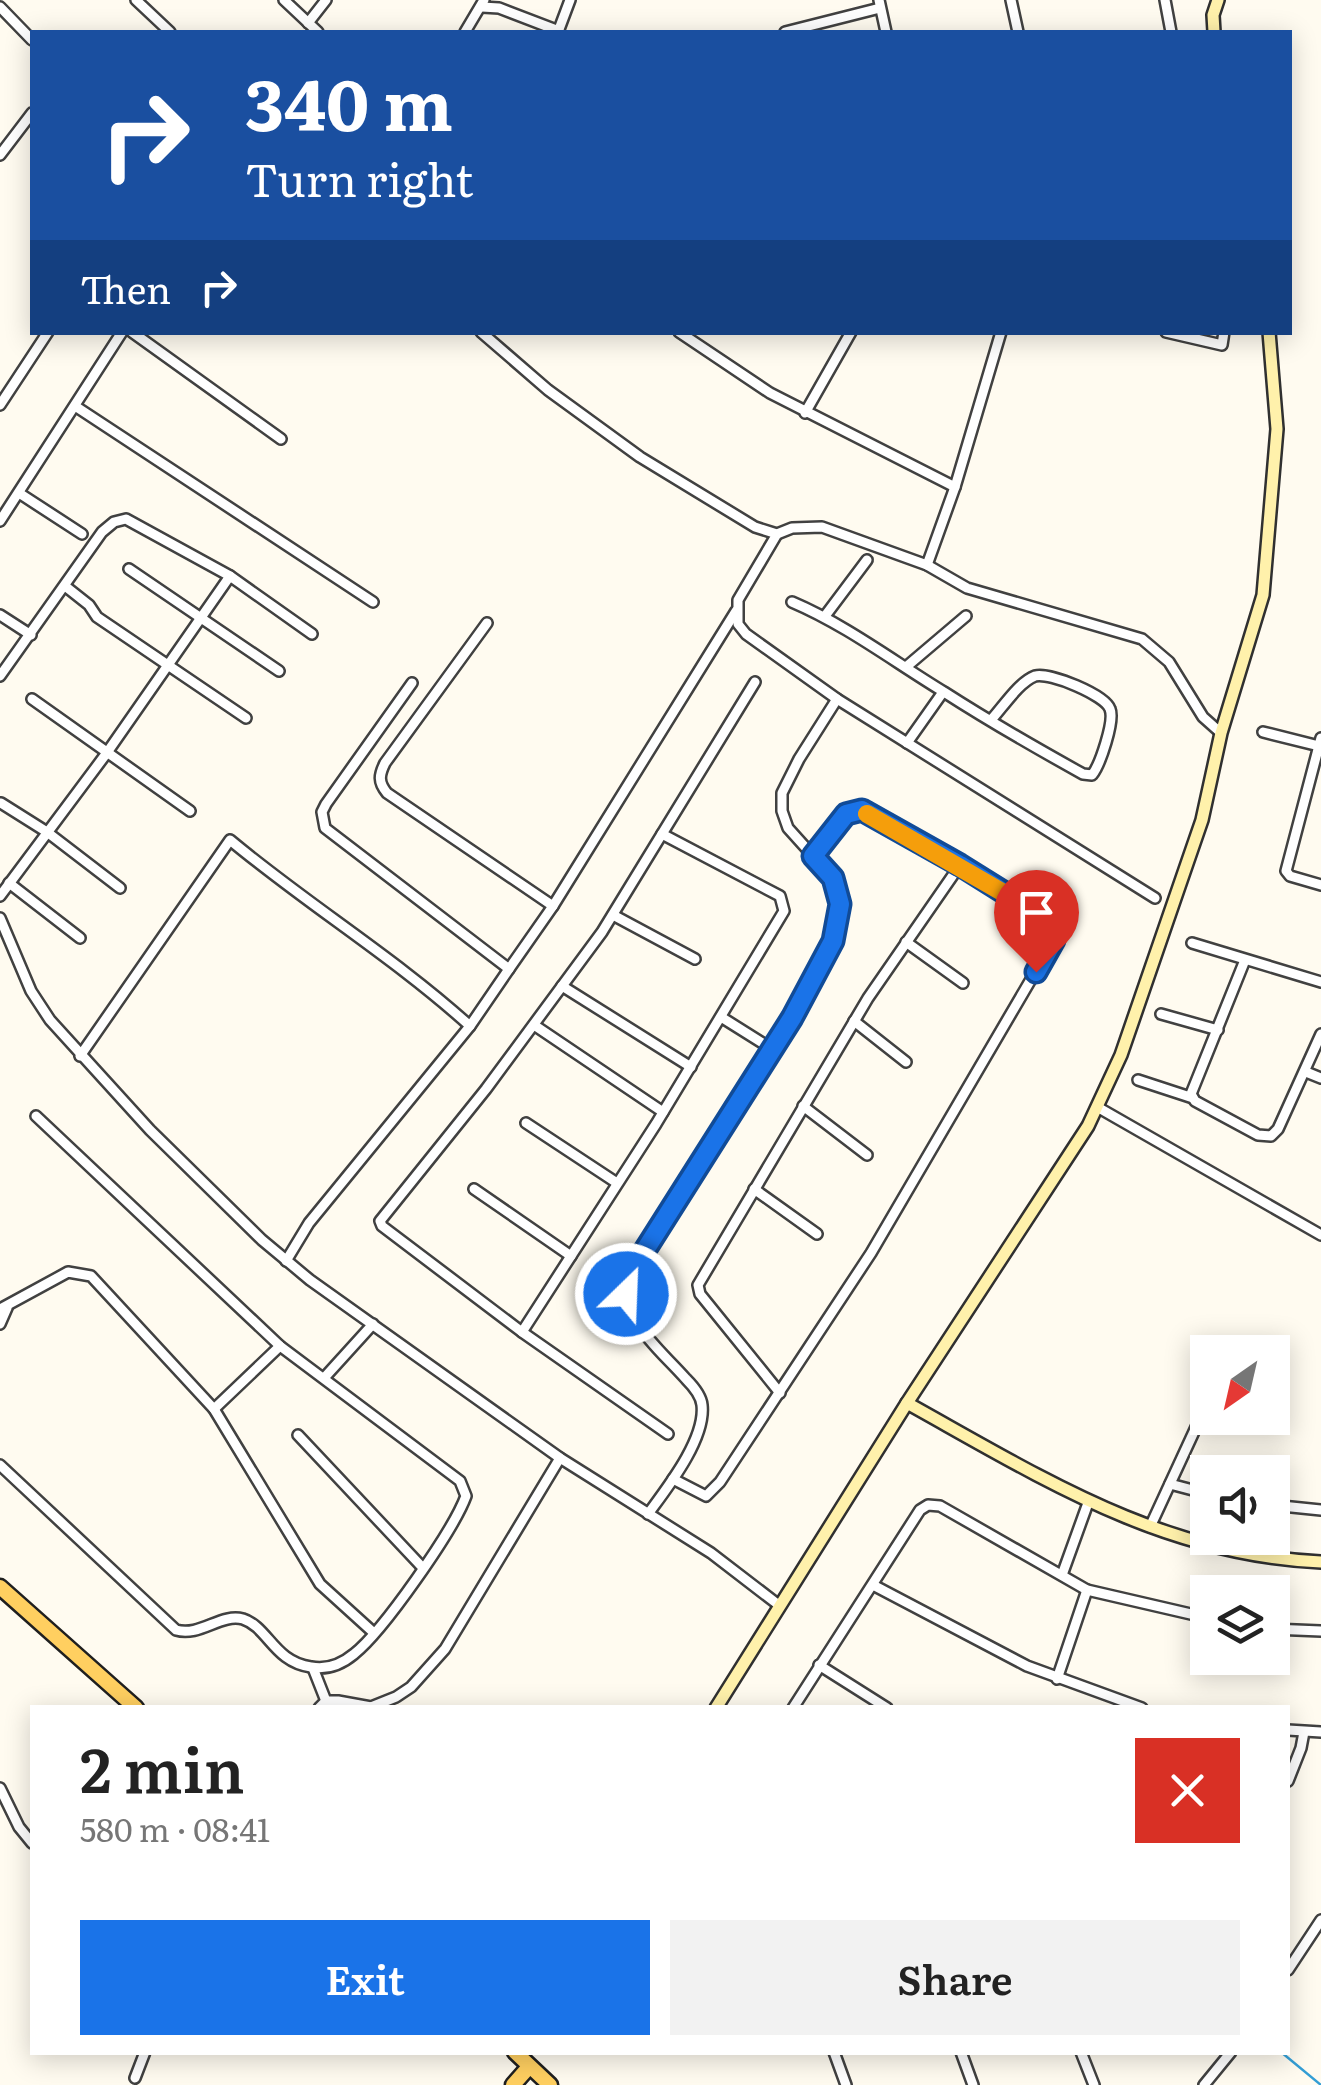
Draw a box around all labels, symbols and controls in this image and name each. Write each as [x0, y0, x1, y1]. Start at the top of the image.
text: 340 m [245, 49, 453, 153]
icon: right [80, 70, 210, 200]
text: Turn right [245, 144, 473, 211]
text: Then [80, 259, 171, 316]
icon: right [191, 260, 246, 315]
pin [994, 870, 1079, 973]
icon: arrive [1009, 885, 1064, 940]
position arrow [574, 1242, 678, 1346]
north arrow [1190, 1335, 1290, 1435]
map controls [1190, 1335, 1290, 1675]
button: sound [1190, 1455, 1290, 1555]
button: layers [1190, 1575, 1290, 1675]
text: 2 min [80, 1722, 245, 1811]
button: close [1135, 1738, 1240, 1843]
text: 580 m · 08:41 [80, 1804, 270, 1852]
button: Exit [80, 1920, 650, 2035]
button: Share [670, 1920, 1240, 2035]

